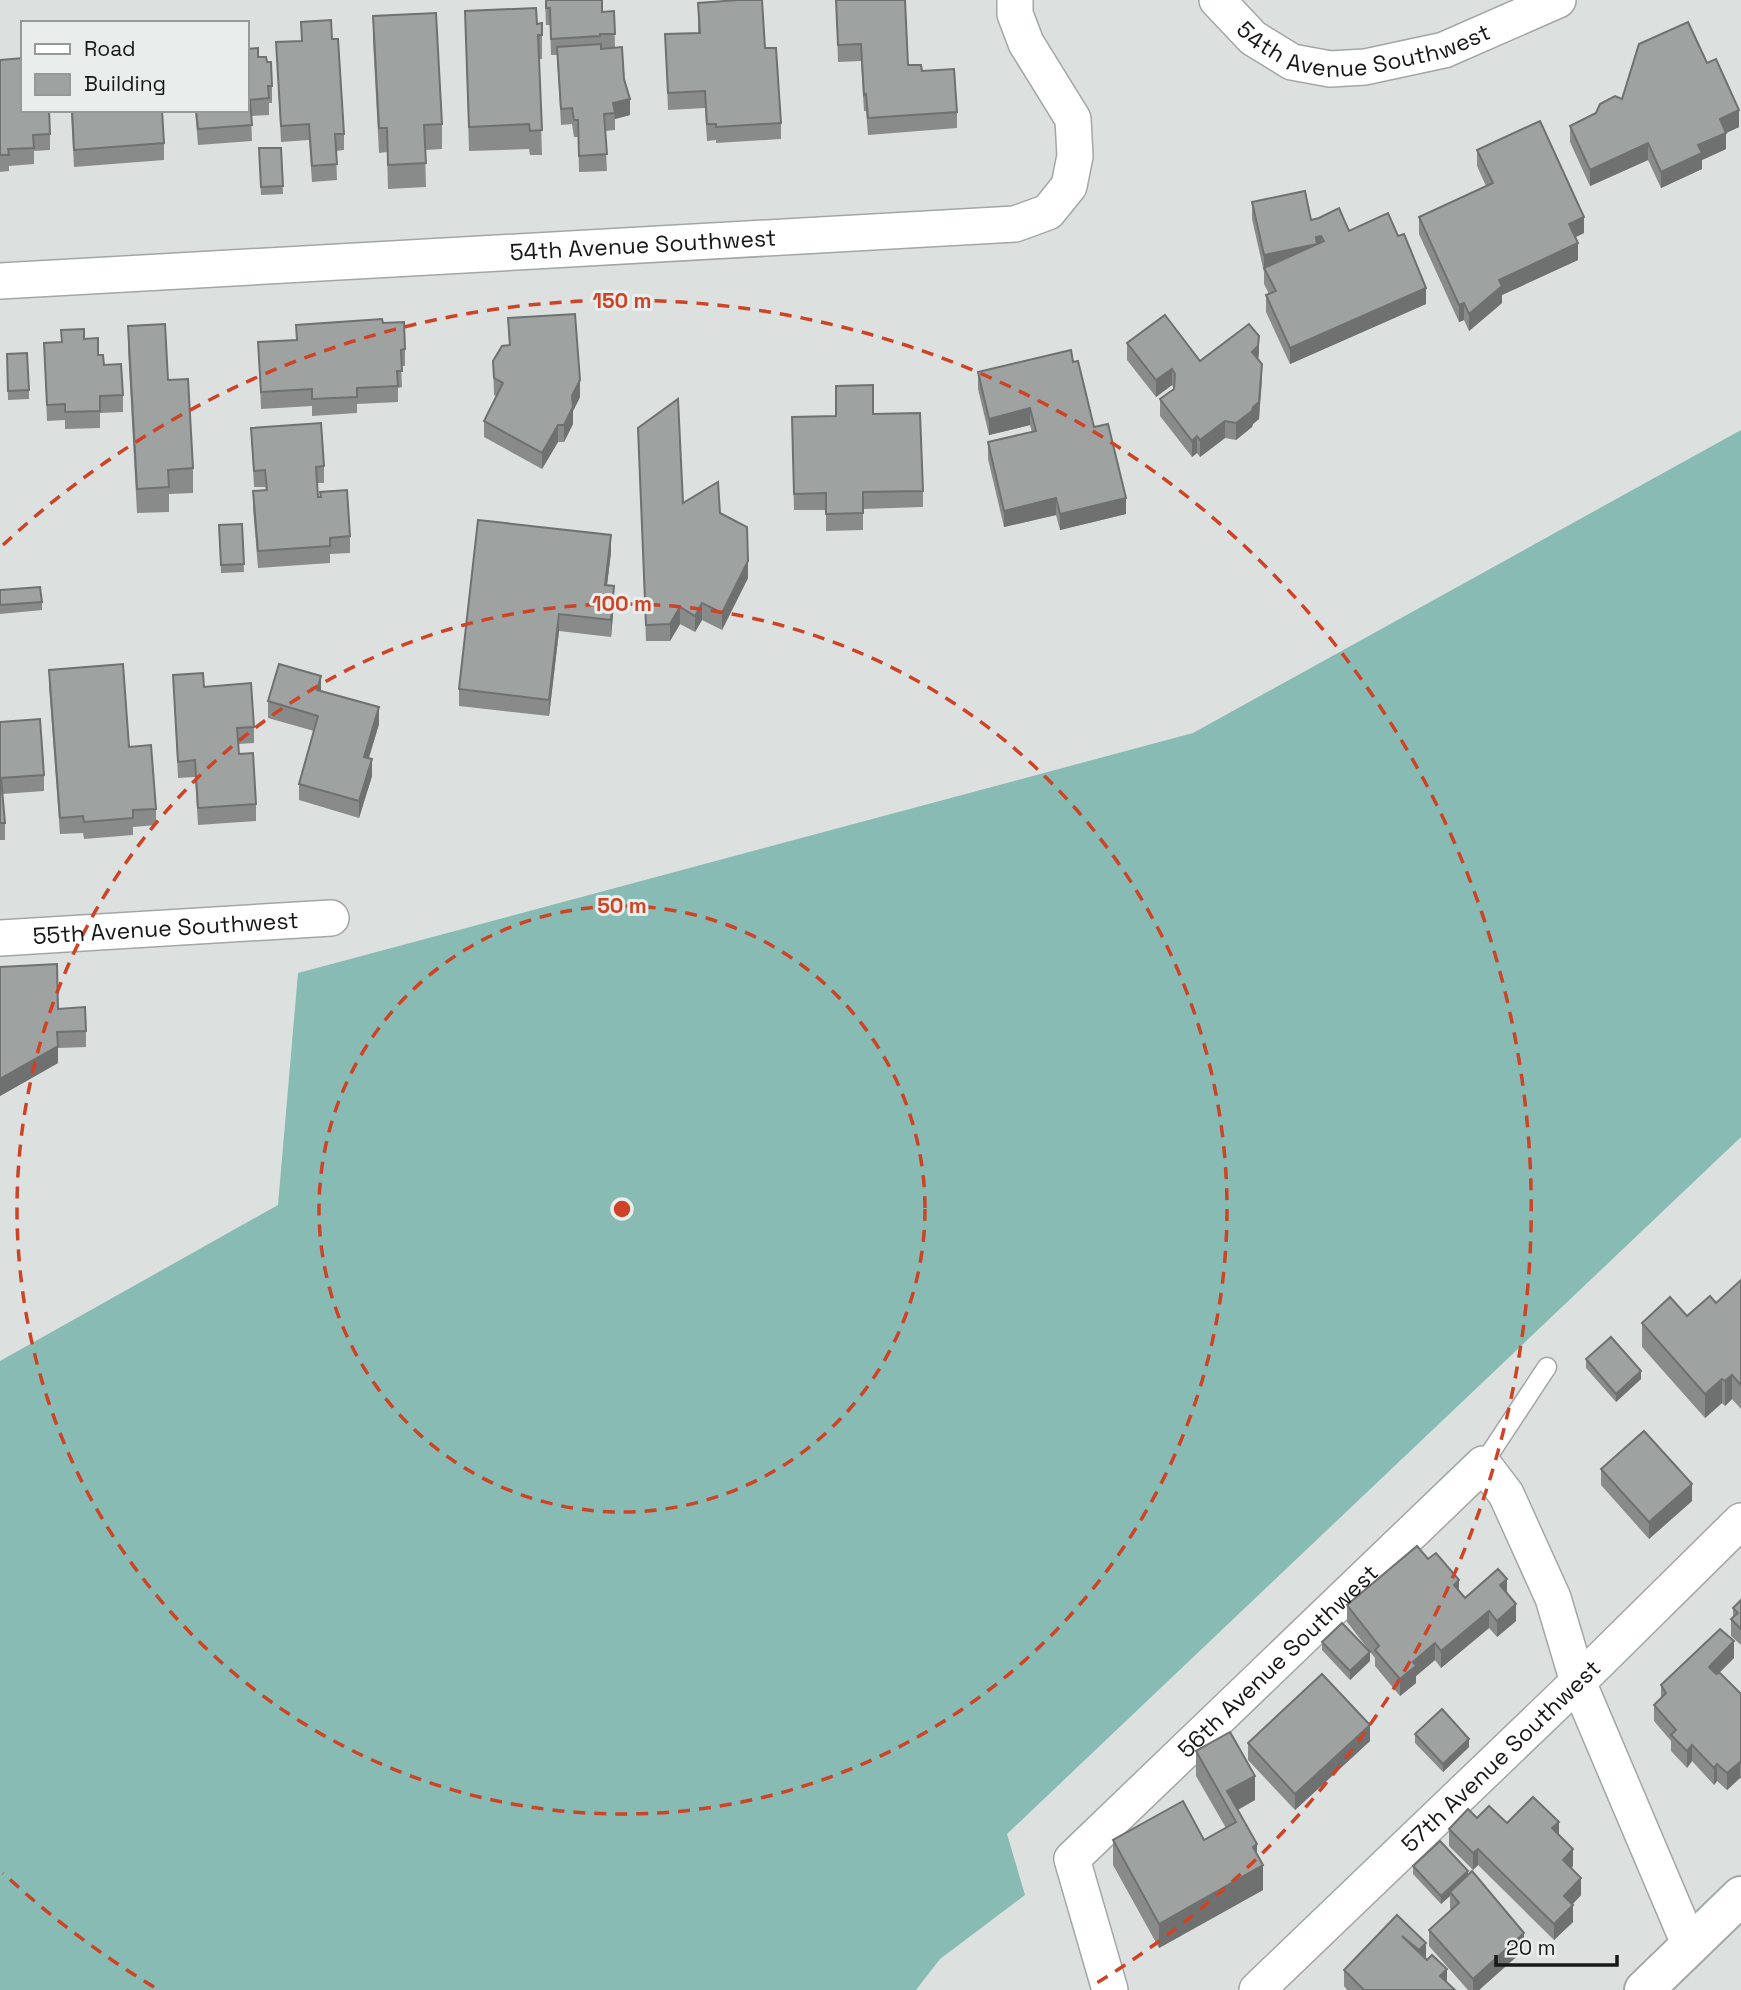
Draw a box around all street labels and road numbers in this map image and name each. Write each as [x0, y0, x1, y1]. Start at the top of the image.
street label: 54th Avenue Southwest [1231, 3, 1499, 39]
street label: 54th Avenue Southwest [509, 222, 777, 267]
street label: 55th Avenue Southwest [32, 905, 300, 951]
street label: 56th Avenue Southwest [1171, 1558, 1384, 1764]
street label: 57th Avenue Southwest [1395, 1653, 1607, 1859]

